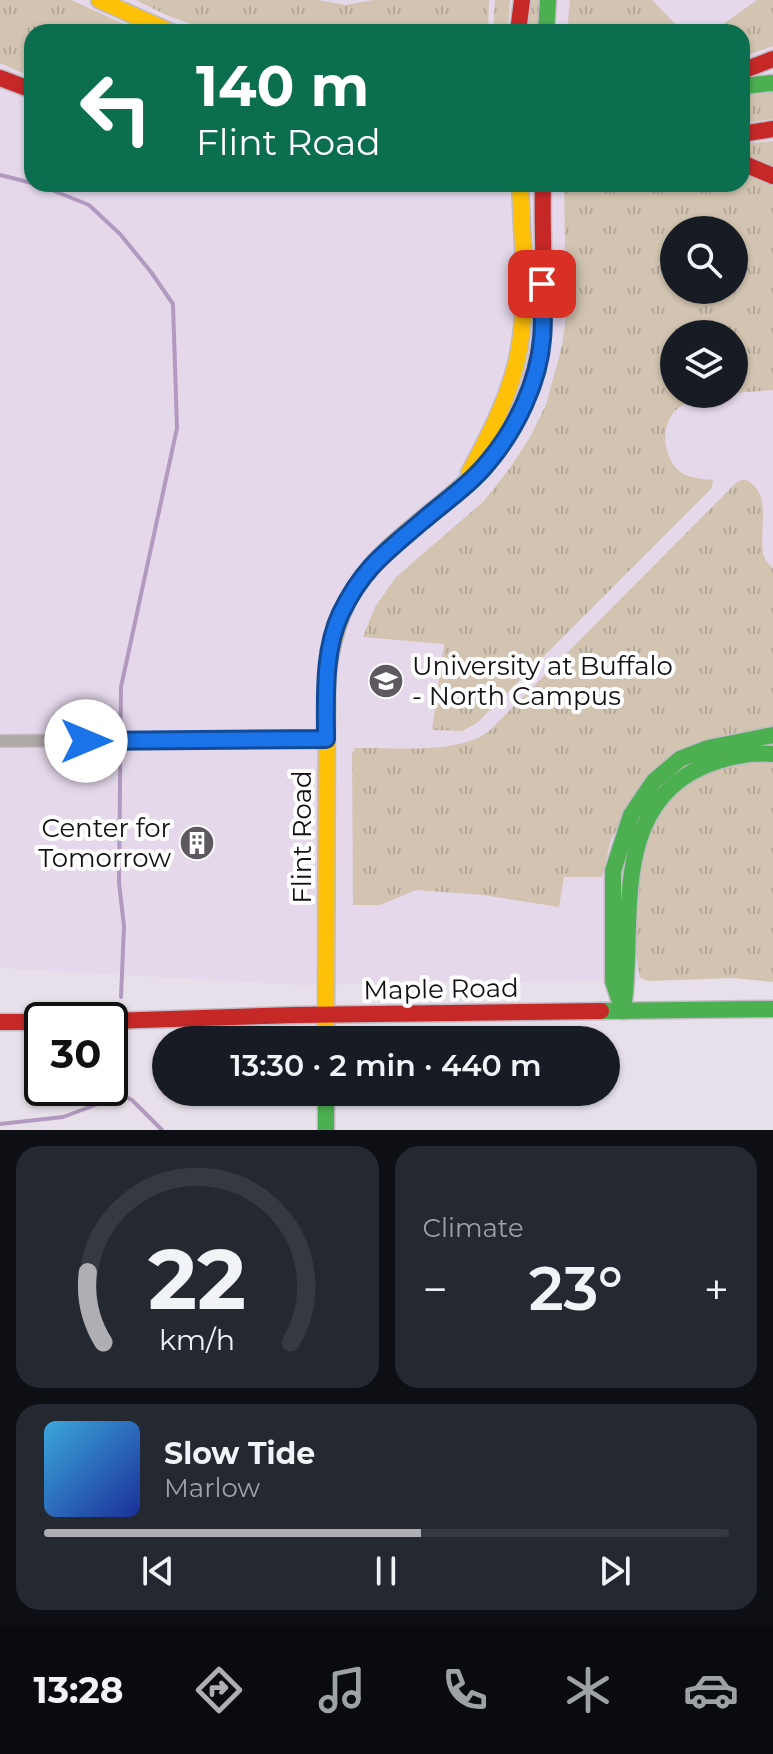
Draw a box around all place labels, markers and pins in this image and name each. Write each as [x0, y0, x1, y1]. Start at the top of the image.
pin [508, 250, 576, 318]
place label: University at Buffalo - North Campus [412, 650, 673, 712]
school or university icon: University at Buffalo - North Campus [367, 662, 405, 700]
place label: Center for Tomorrow [38, 812, 171, 874]
building icon: Center for Tomorrow [178, 824, 216, 862]

